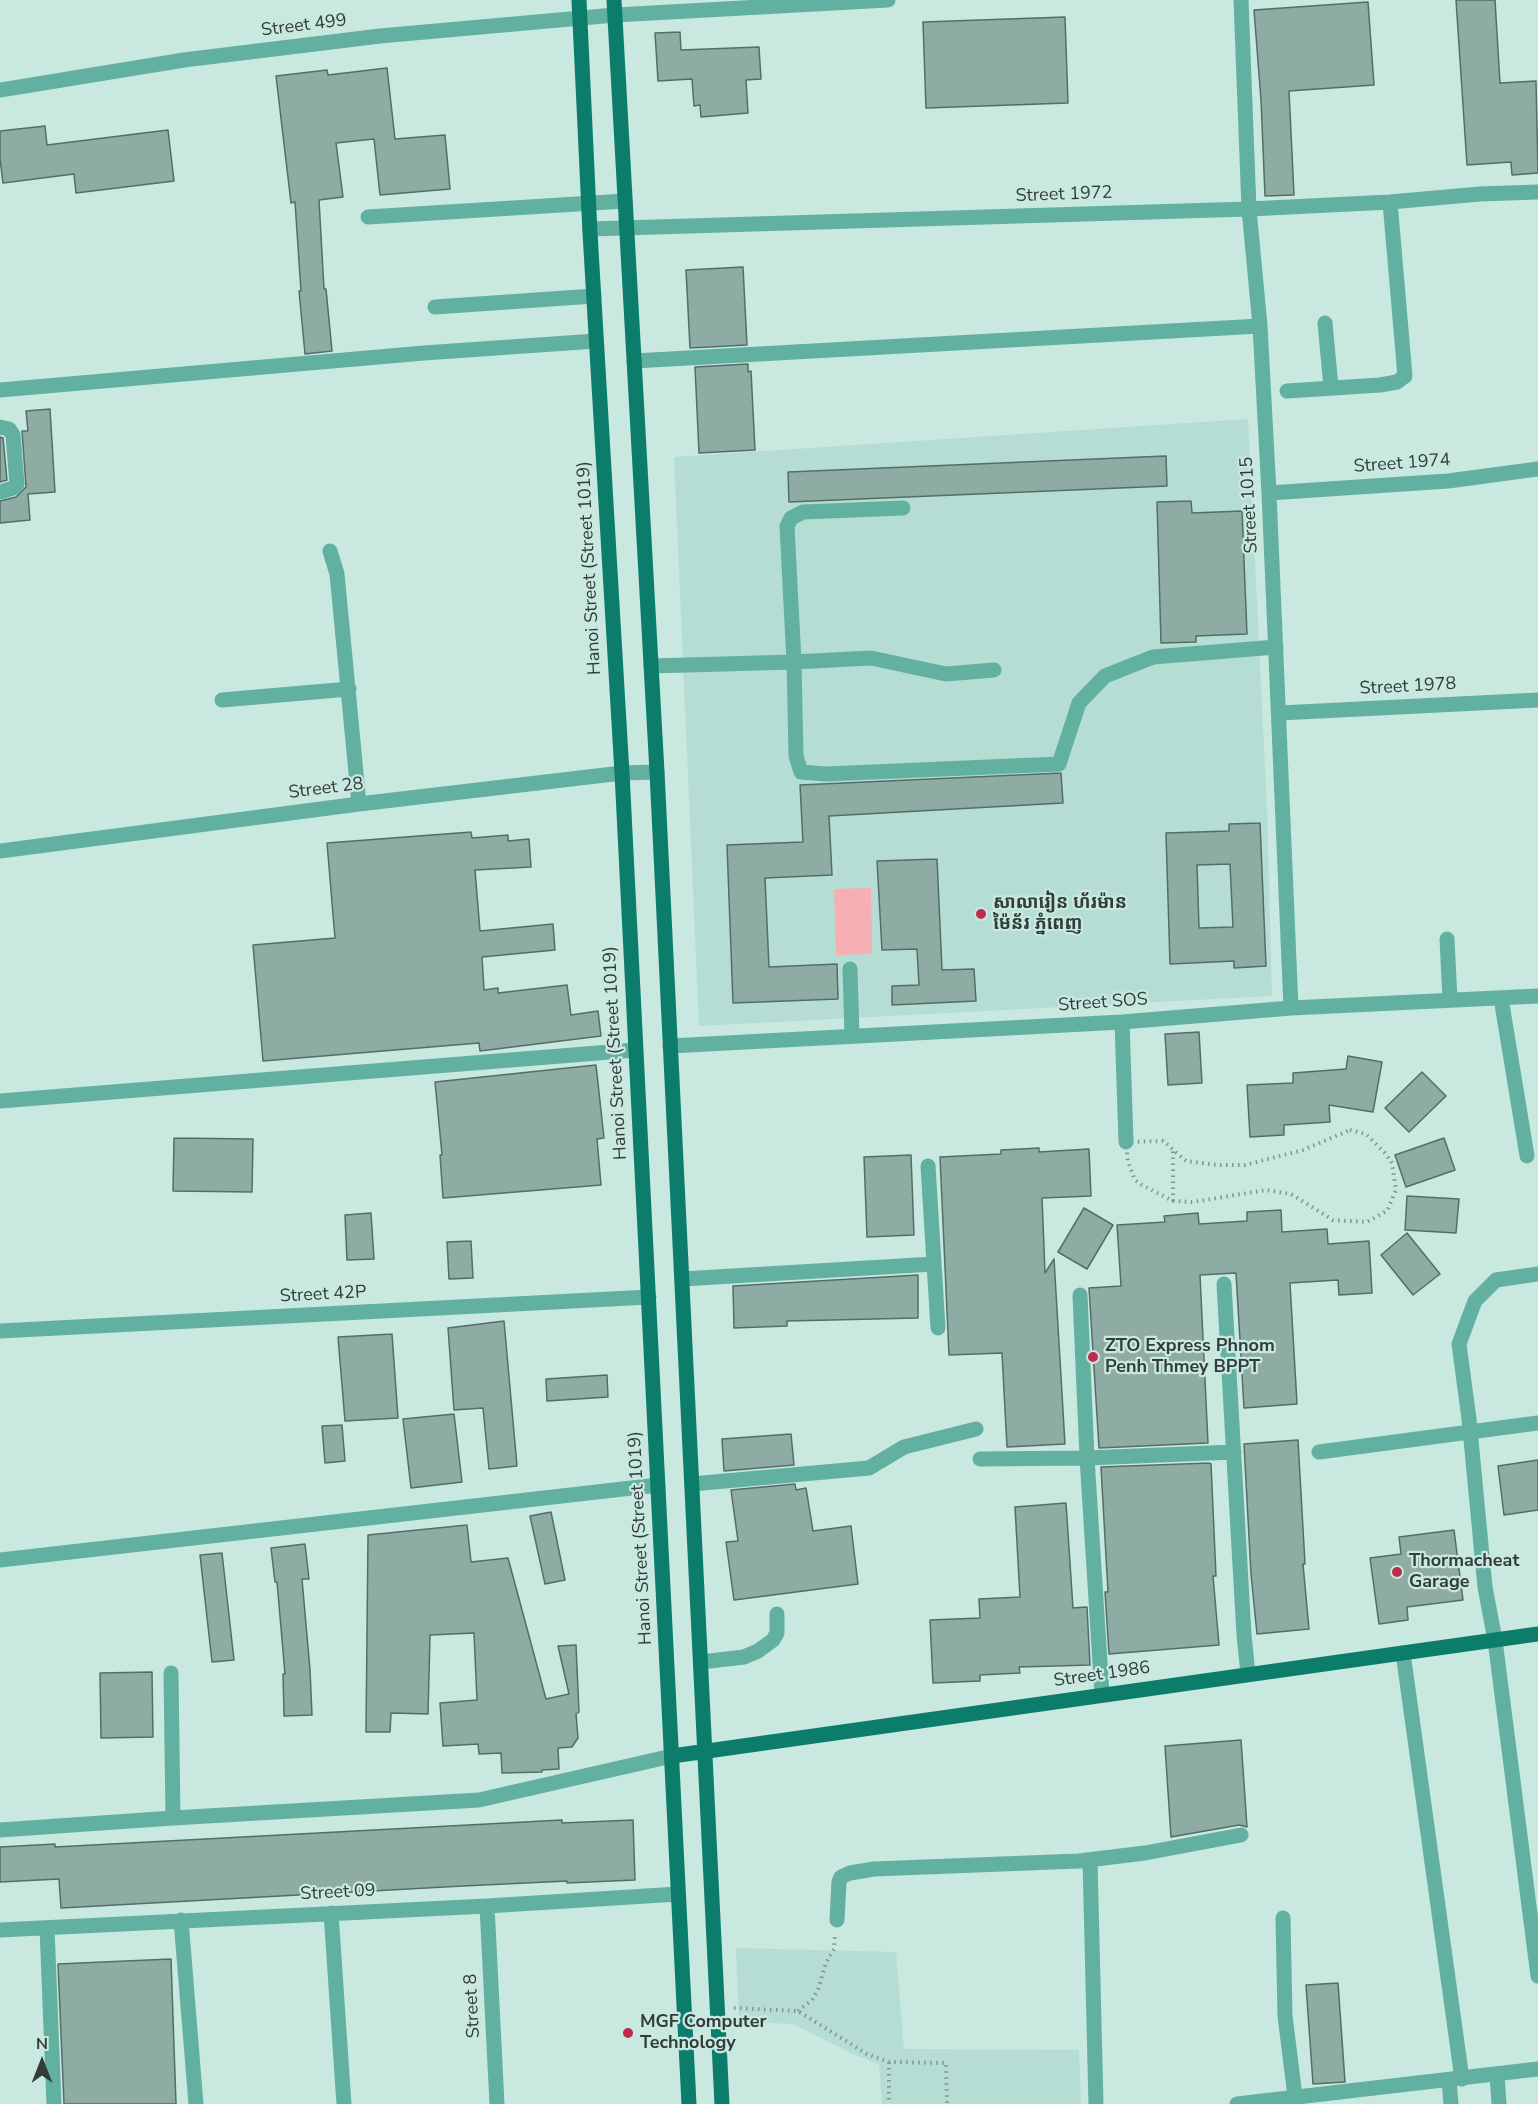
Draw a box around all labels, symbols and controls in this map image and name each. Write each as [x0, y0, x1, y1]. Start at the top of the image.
street label: Street 499 [260, 10, 348, 42]
street label: Street 1972 [1015, 183, 1113, 207]
street label: Street 1974 [1353, 450, 1451, 478]
street label: Street 1015 [1237, 456, 1263, 554]
street label: Hanoi Street (Street 1019) [574, 460, 606, 676]
street label: Street 1978 [1359, 674, 1457, 700]
street label: Street 28 [287, 774, 365, 804]
place label: សាលារៀន ហ័រម៉ាន ម៉ៃន័រ ភ្នំពេញ [993, 893, 1127, 936]
marker: សាលារៀន ហ័រម៉ាន ម៉ៃន័រ ភ្នំពេញ [974, 907, 988, 921]
street label: Hanoi Street (Street 1019) [600, 945, 632, 1161]
street label: Street SOS [1058, 989, 1148, 1017]
street label: Street 42P [279, 1282, 367, 1308]
place label: ZTO Express Phnom Penh Thmey BPPT [1105, 1336, 1275, 1378]
marker: ZTO Express Phnom Penh Thmey BPPT [1086, 1350, 1100, 1364]
street label: Hanoi Street (Street 1019) [625, 1430, 657, 1646]
place label: Thormacheat Garage [1409, 1551, 1519, 1594]
marker: Thormacheat Garage [1390, 1565, 1404, 1579]
street label: Street 1986 [1053, 1658, 1151, 1692]
street label: Street 09 [300, 1880, 376, 1906]
street label: Street 8 [461, 1973, 485, 2039]
place label: MGF Computer Technology [640, 2012, 766, 2054]
marker: MGF Computer Technology [621, 2026, 635, 2040]
north arrow [12, 2032, 72, 2092]
text: N [36, 2033, 48, 2055]

